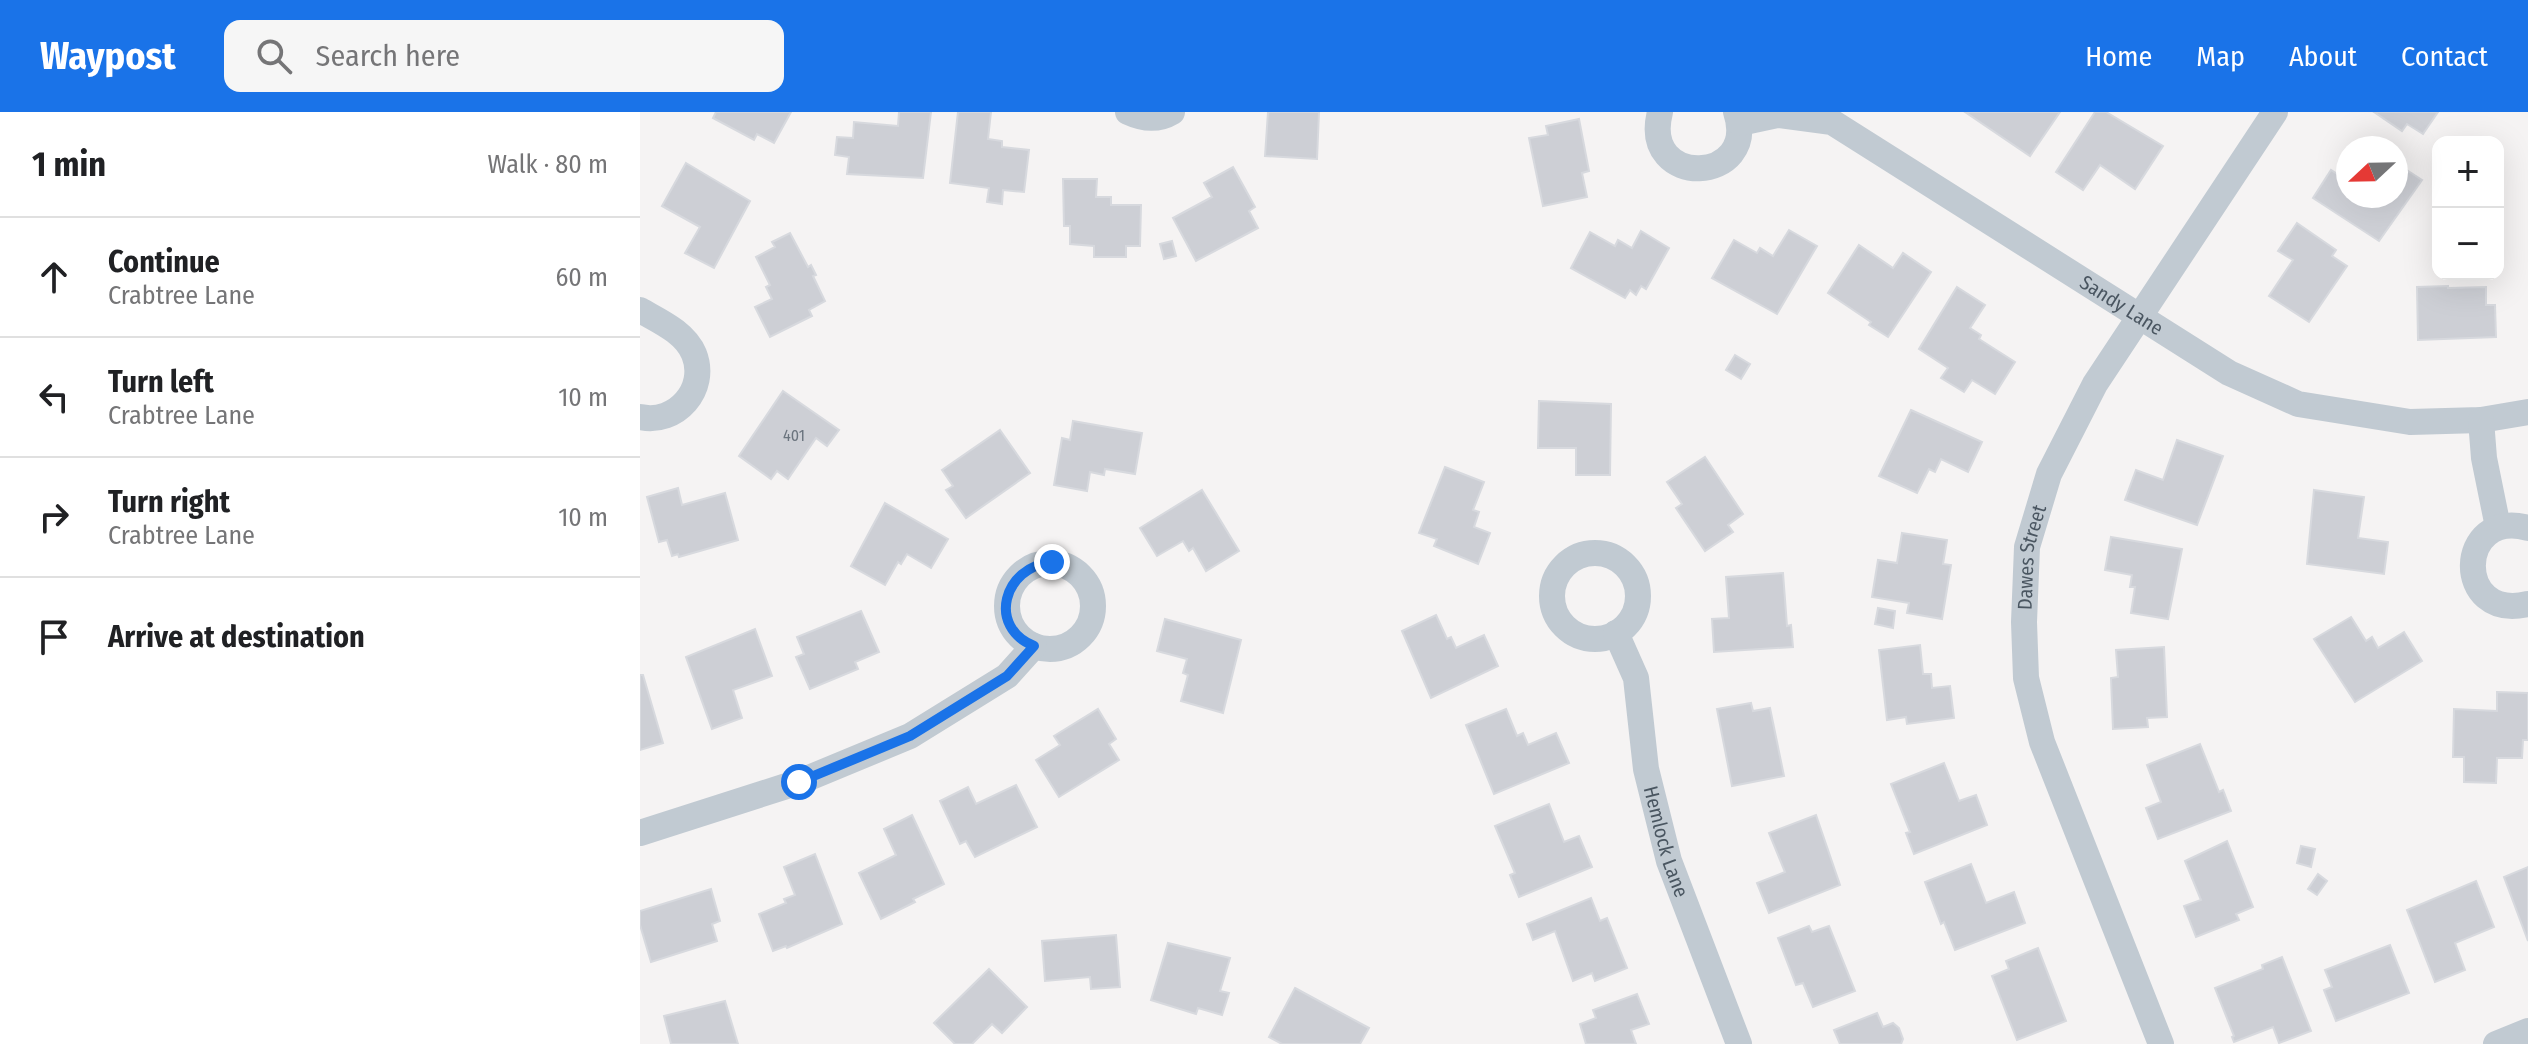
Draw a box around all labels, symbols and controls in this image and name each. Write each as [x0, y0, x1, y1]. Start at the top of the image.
search box [224, 20, 784, 92]
text: Waypost [40, 33, 176, 79]
icon: search [252, 34, 296, 78]
text: Search here [316, 38, 460, 74]
text: Home [2085, 40, 2152, 73]
text: Map [2196, 40, 2245, 73]
text: About [2289, 40, 2357, 73]
text: Contact [2401, 40, 2488, 73]
north arrow [2336, 136, 2408, 208]
map controls [2432, 136, 2504, 280]
button: + [2432, 136, 2504, 208]
text: 1 min [32, 144, 106, 185]
text: Walk · 80 m [487, 149, 608, 180]
button: − [2432, 208, 2504, 280]
text: Continue [108, 244, 220, 280]
icon: ahead [32, 255, 76, 299]
text: 60 m [555, 262, 608, 293]
street label: Sandy Lane [2076, 270, 2168, 340]
text: Crabtree Lane [108, 280, 255, 311]
text: Turn left [108, 364, 214, 400]
icon: left [32, 375, 76, 419]
text: 10 m [558, 382, 608, 413]
text: Crabtree Lane [108, 400, 255, 431]
house number: 401 [783, 426, 805, 445]
text: Turn right [108, 484, 230, 520]
icon: right [32, 495, 76, 539]
street label: Dawes Street [2012, 501, 2051, 610]
text: 10 m [558, 502, 608, 533]
text: Crabtree Lane [108, 520, 255, 551]
route end [1034, 544, 1070, 580]
icon: arrive [32, 615, 76, 659]
text: Arrive at destination [108, 619, 365, 655]
route start [781, 764, 817, 800]
street label: Hemlock Lane [1639, 783, 1694, 901]

